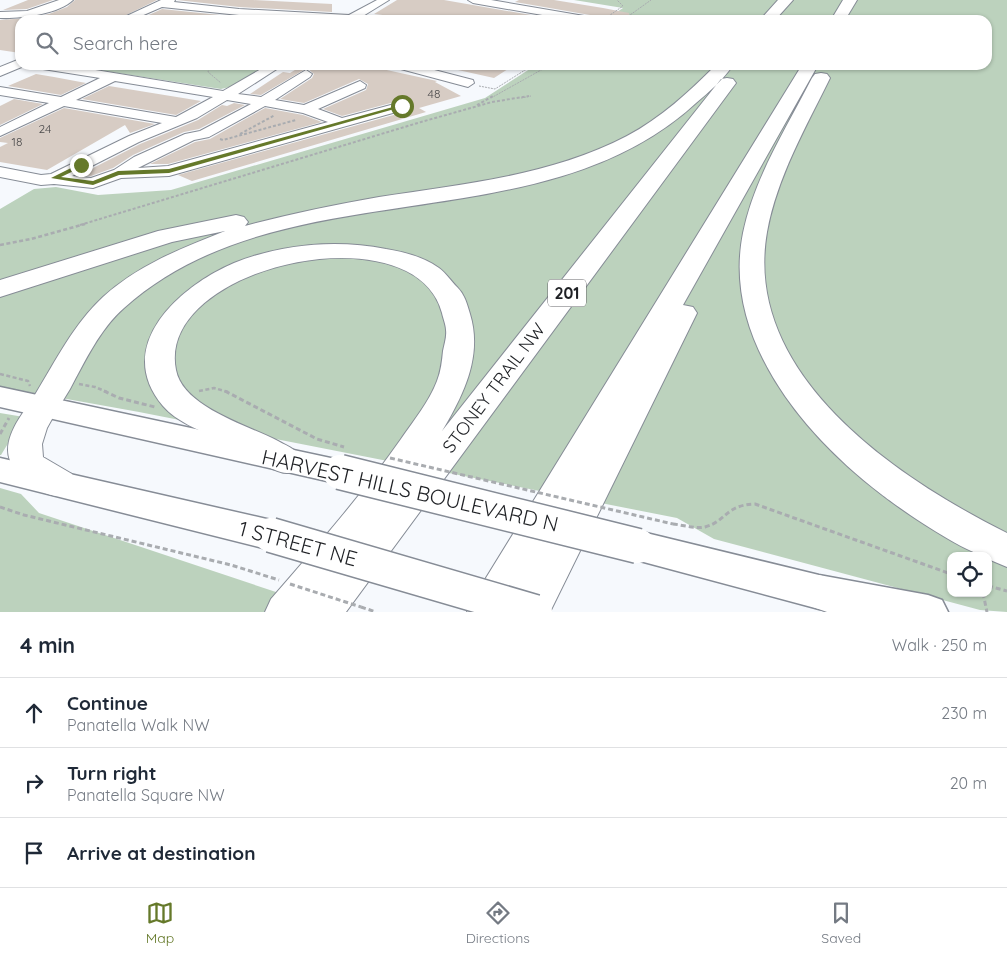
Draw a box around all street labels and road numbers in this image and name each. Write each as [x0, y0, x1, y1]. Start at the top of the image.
road number: 201 [548, 280, 586, 306]
street label: STONEY TRAIL NW [437, 318, 550, 457]
street label: HARVEST HILLS BOULEVARD N [259, 443, 561, 537]
street label: 1 STREET NE [236, 515, 360, 571]

